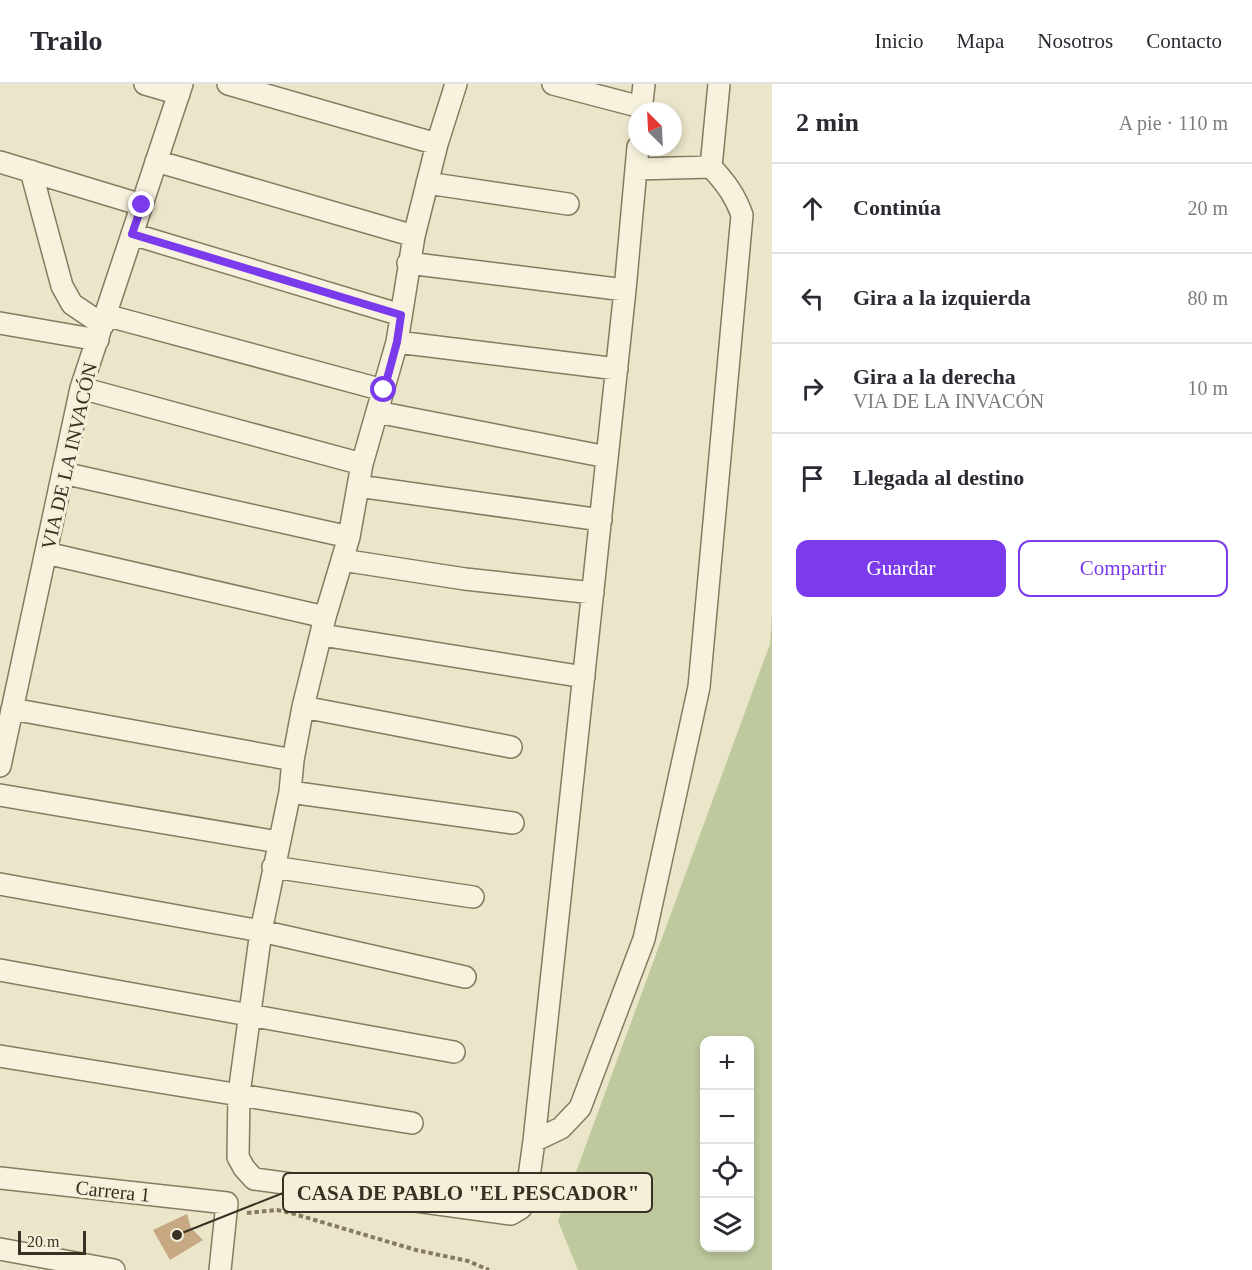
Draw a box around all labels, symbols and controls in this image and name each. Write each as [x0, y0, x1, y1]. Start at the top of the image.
text: Trailo [30, 25, 103, 56]
text: Inicio [875, 29, 924, 53]
text: Mapa [957, 29, 1004, 53]
text: Nosotros [1037, 29, 1113, 53]
text: Contacto [1146, 29, 1222, 53]
north arrow [628, 102, 682, 156]
text: 2 min [796, 108, 859, 137]
text: A pie · 110 m [1119, 112, 1228, 134]
route end [128, 191, 154, 217]
icon: ahead [796, 192, 829, 225]
text: Continúa [853, 195, 941, 220]
text: 20 m [1187, 197, 1228, 219]
icon: left [796, 282, 829, 315]
text: Gira a la izquierda [853, 285, 1031, 310]
text: 80 m [1187, 287, 1228, 309]
street label: VIA DE LA INVACÓN [36, 360, 101, 552]
text: Gira a la derecha [853, 364, 1016, 389]
icon: right [796, 372, 829, 405]
route start [370, 376, 396, 402]
text: 10 m [1187, 377, 1228, 399]
text: VIA DE LA INVACÓN [853, 390, 1044, 412]
icon: arrive [796, 462, 829, 495]
text: Llegada al destino [853, 465, 1024, 490]
button: Guardar [796, 540, 1006, 597]
button: Compartir [1018, 540, 1228, 597]
map controls [700, 1036, 754, 1252]
button: + [700, 1036, 754, 1090]
button: − [700, 1090, 754, 1144]
button: locate [700, 1144, 754, 1198]
callout: CASA DE PABLO "EL PESCADOR" [283, 1173, 652, 1212]
street label: Carrera 1 [75, 1176, 151, 1206]
text: CASA DE PABLO "EL PESCADOR" [297, 1181, 639, 1205]
button: layers [700, 1198, 754, 1252]
scale bar [18, 1228, 86, 1256]
text: 20 m [27, 1233, 59, 1250]

